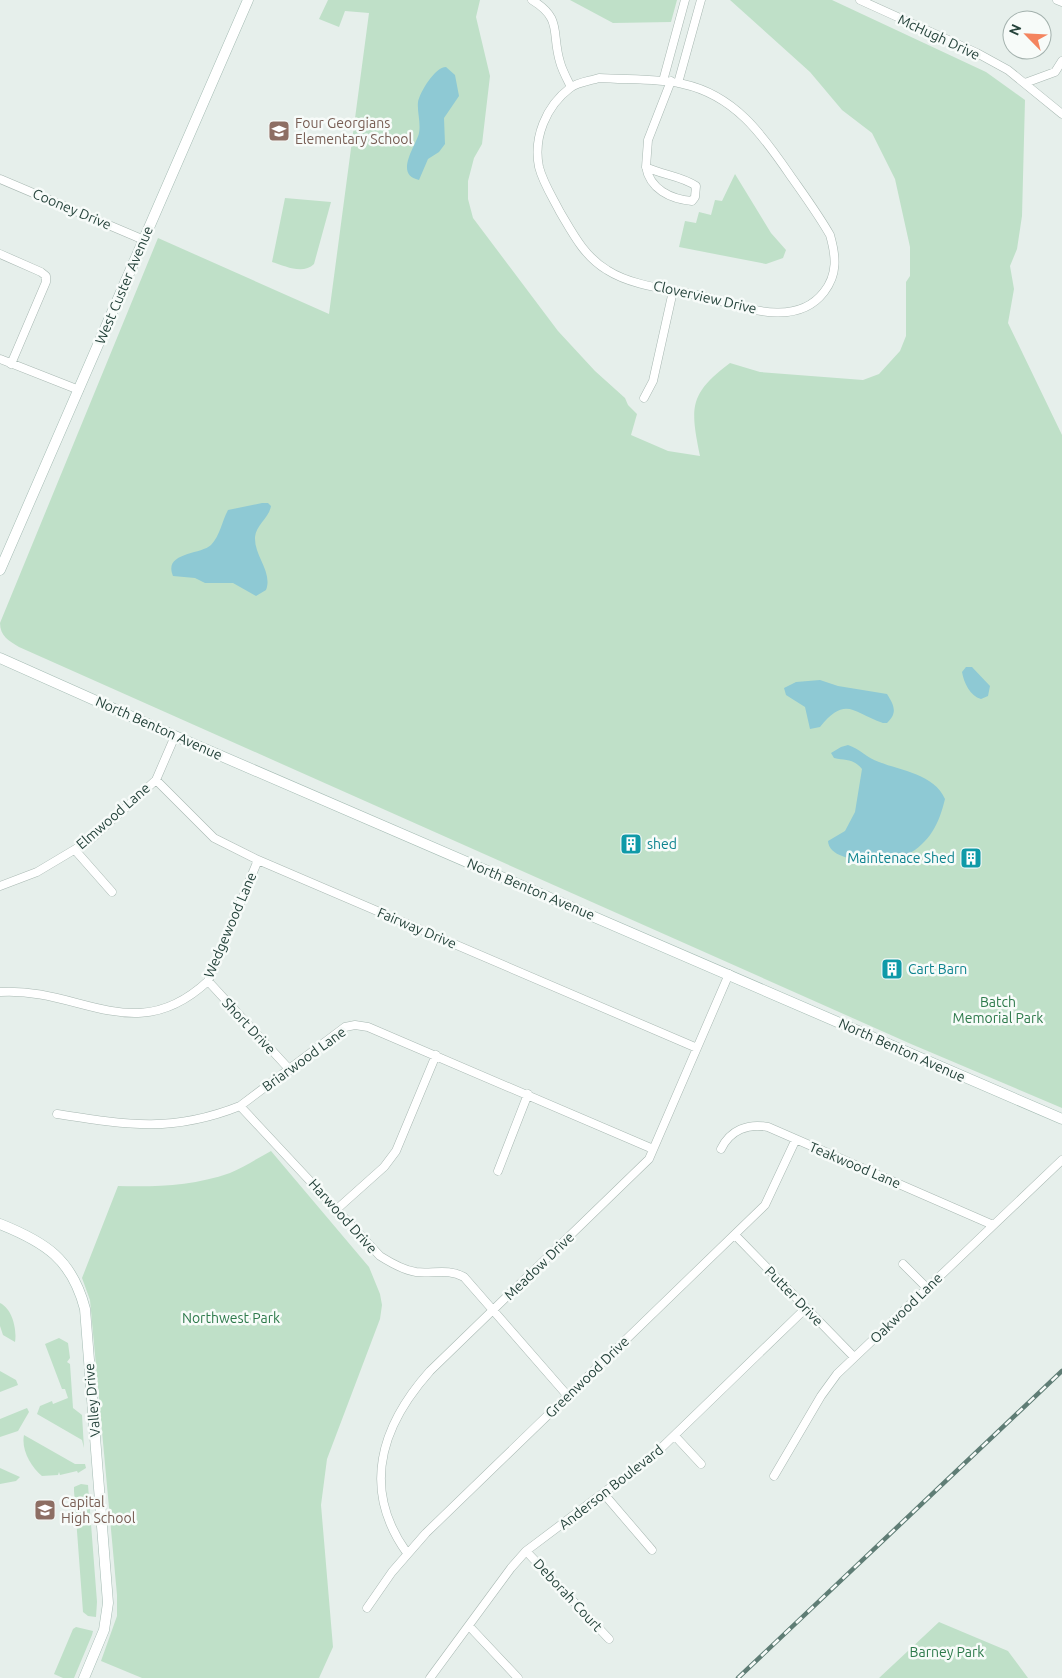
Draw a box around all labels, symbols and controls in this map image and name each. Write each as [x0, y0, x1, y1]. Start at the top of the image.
north arrow [1002, 10, 1052, 60]
street label: McHugh Drive [895, 11, 983, 63]
text: N [1006, 22, 1025, 38]
place label: Four Georgians Elementary School [295, 115, 413, 147]
school or university icon: Four Georgians Elementary School [267, 119, 291, 143]
street label: Cooney Drive [30, 185, 114, 233]
street label: West Custer Avenue [92, 224, 156, 346]
street label: Cloverview Drive [652, 277, 758, 317]
street label: North Benton Avenue [93, 693, 225, 763]
street label: Elmwood Lane [73, 780, 153, 852]
building icon: shed [619, 832, 643, 856]
place label: shed [647, 836, 677, 852]
building icon: Maintenace Shed [959, 846, 983, 870]
place label: Maintenace Shed [847, 850, 955, 866]
street label: North Benton Avenue [465, 855, 597, 923]
street label: Wedgewood Lane [201, 870, 259, 980]
street label: Fairway Drive [375, 904, 459, 952]
building icon: Cart Barn [880, 957, 904, 981]
place label: Cart Barn [908, 961, 967, 977]
park label: Batch Memorial Park [953, 994, 1043, 1026]
street label: Short Drive [219, 995, 279, 1057]
street label: North Benton Avenue [836, 1015, 968, 1085]
street label: Briarwood Lane [259, 1023, 349, 1095]
street label: Teakwood Lane [807, 1139, 903, 1191]
street label: Harwood Drive [306, 1176, 380, 1256]
street label: Meadow Drive [501, 1229, 577, 1303]
street label: Putter Drive [762, 1263, 826, 1329]
street label: Oakwood Lane [867, 1270, 945, 1346]
park label: Northwest Park [182, 1310, 280, 1326]
street label: Greenwood Drive [542, 1333, 632, 1421]
street label: Valley Drive [81, 1362, 103, 1438]
street label: Anderson Boulevard [556, 1441, 666, 1533]
place label: Capital High School [61, 1494, 136, 1526]
school or university icon: Capital High School [33, 1498, 57, 1522]
street label: Deborah Court [530, 1555, 606, 1635]
park label: Barney Park [910, 1644, 984, 1660]

